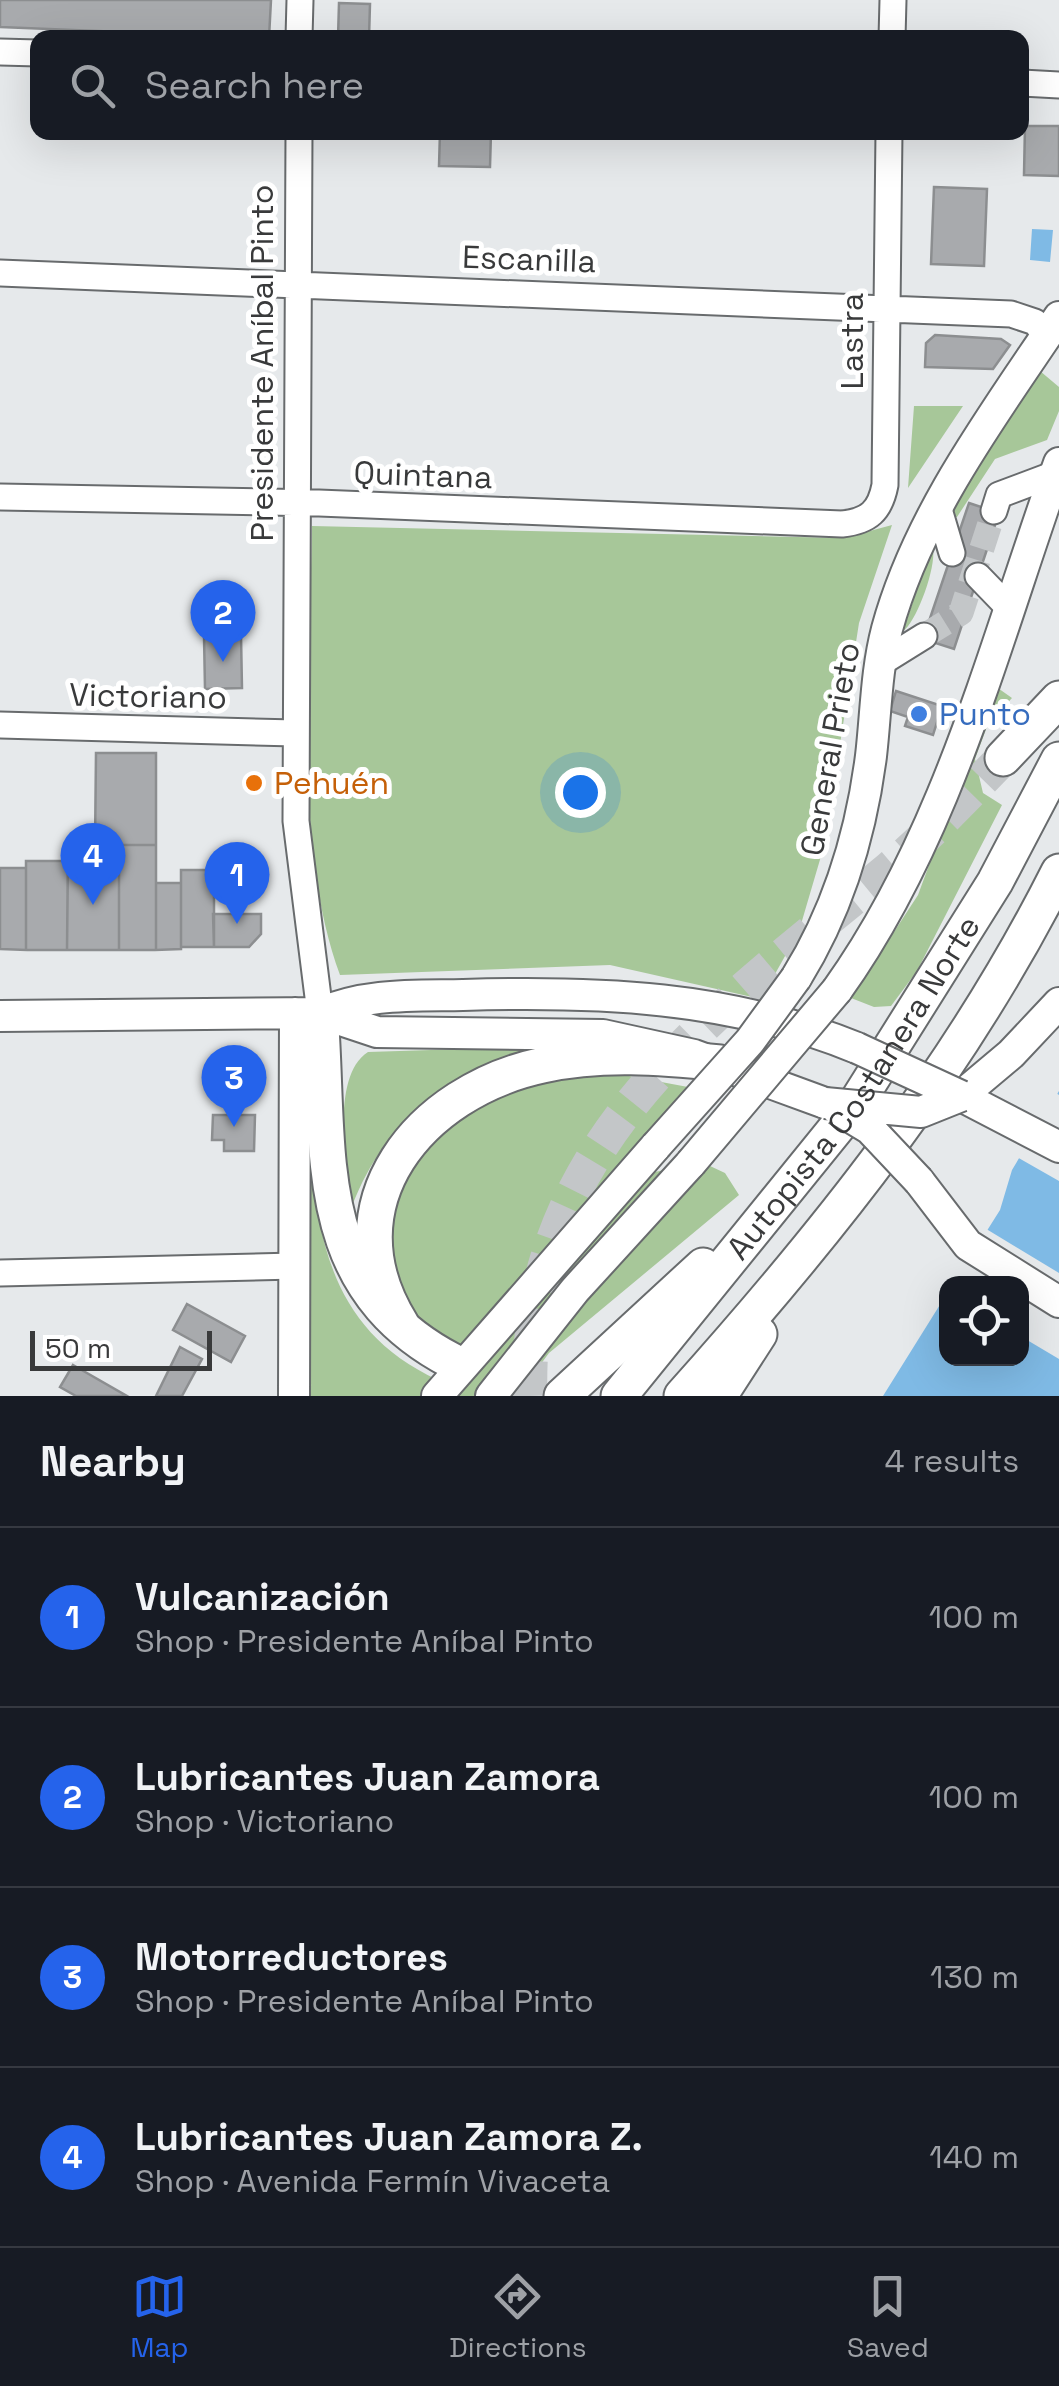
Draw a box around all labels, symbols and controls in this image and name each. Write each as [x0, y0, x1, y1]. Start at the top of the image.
search box [30, 30, 1029, 140]
icon: search [65, 58, 120, 113]
text: Search here [145, 61, 364, 109]
street label: Presidente Aníbal Pinto [242, 185, 282, 541]
street label: Escanilla [461, 237, 597, 281]
street label: Lastra [832, 293, 872, 389]
street label: Quintana [353, 453, 493, 497]
pin: 2 [190, 580, 256, 662]
street label: General Prieto [792, 639, 868, 859]
street label: Victoriano [69, 675, 227, 717]
place label: Punto [939, 694, 1031, 734]
marker: Punto [908, 703, 930, 725]
place label: Pehuén [274, 763, 389, 803]
your location [555, 767, 606, 818]
marker: Pehuén [243, 772, 265, 794]
pin: 4 [61, 822, 126, 905]
pin: 1 [204, 842, 270, 924]
street label: Autopista Costanera Norte [718, 908, 989, 1268]
pin: 3 [202, 1044, 266, 1127]
map controls [939, 1276, 1029, 1366]
button: locate [939, 1276, 1029, 1366]
scale bar [30, 1326, 212, 1370]
text: 50 m [45, 1330, 111, 1366]
text: Nearby [40, 1435, 186, 1488]
text: 4 results [884, 1441, 1019, 1481]
text: Vulcanización [135, 1573, 390, 1621]
text: 1 [65, 1597, 80, 1637]
text: 100 m [929, 1597, 1019, 1637]
text: Shop · Presidente Aníbal Pinto [135, 1621, 594, 1661]
text: Lubricantes Juan Zamora [135, 1753, 600, 1801]
text: 2 [63, 1777, 82, 1817]
text: 100 m [929, 1777, 1019, 1817]
text: Shop · Victoriano [135, 1801, 394, 1841]
text: Motorreductores [135, 1933, 448, 1981]
text: 3 [63, 1957, 82, 1997]
text: 130 m [930, 1957, 1019, 1997]
text: Shop · Presidente Aníbal Pinto [135, 1981, 594, 2021]
text: Lubricantes Juan Zamora Z. [135, 2113, 643, 2161]
text: 4 [62, 2137, 83, 2177]
text: 140 m [929, 2137, 1019, 2177]
text: Shop · Avenida Fermín Vivaceta [135, 2161, 610, 2201]
tab: Map [130, 2269, 189, 2365]
tab: Directions [449, 2269, 586, 2365]
tab: Saved [847, 2269, 929, 2365]

